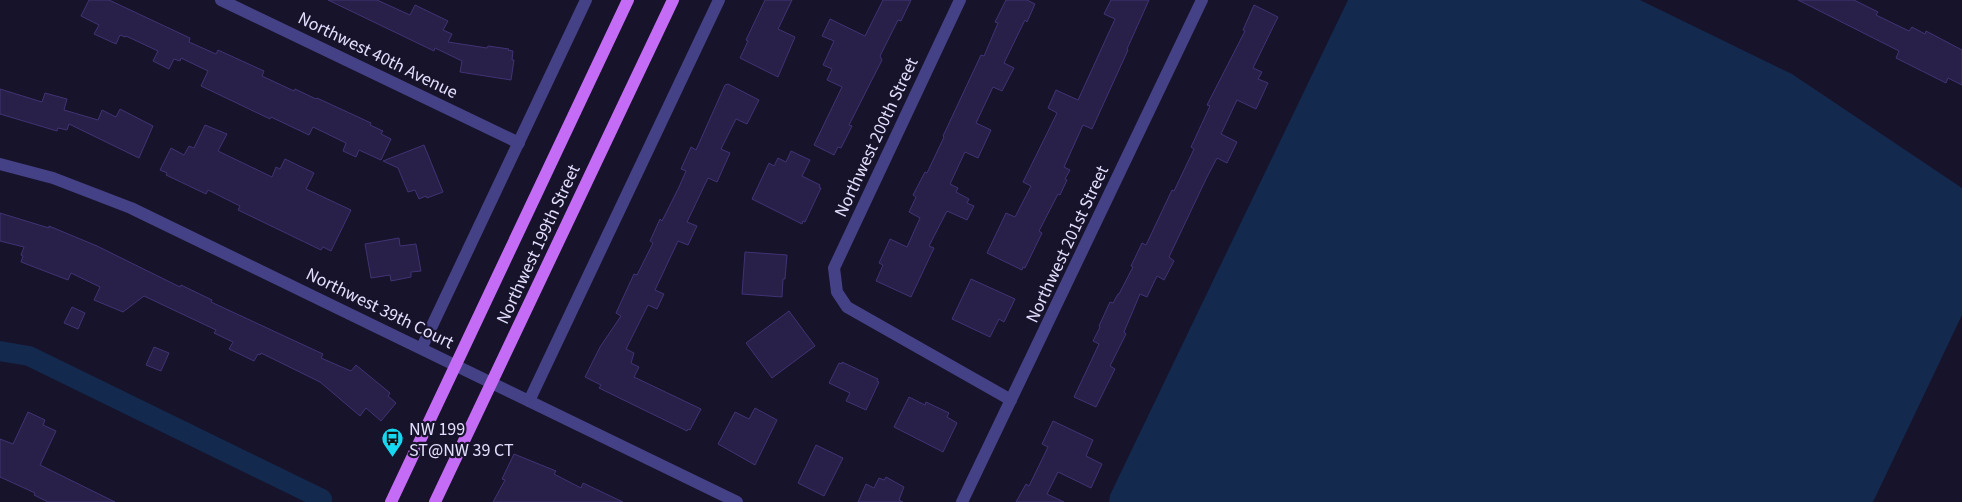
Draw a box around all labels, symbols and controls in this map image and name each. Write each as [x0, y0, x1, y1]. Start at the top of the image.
street label: Northwest 40th Avenue [294, 6, 462, 105]
street label: Northwest 200th Street [828, 53, 924, 221]
street label: Northwest 199th Street [490, 160, 586, 328]
street label: Northwest 201st Street [1020, 161, 1115, 327]
street label: Northwest 39th Court [302, 262, 458, 355]
place label: NW 199 ST@NW 39 CT [409, 417, 514, 463]
bus stop icon: NW 199 ST@NW 39 CT [381, 427, 405, 458]

